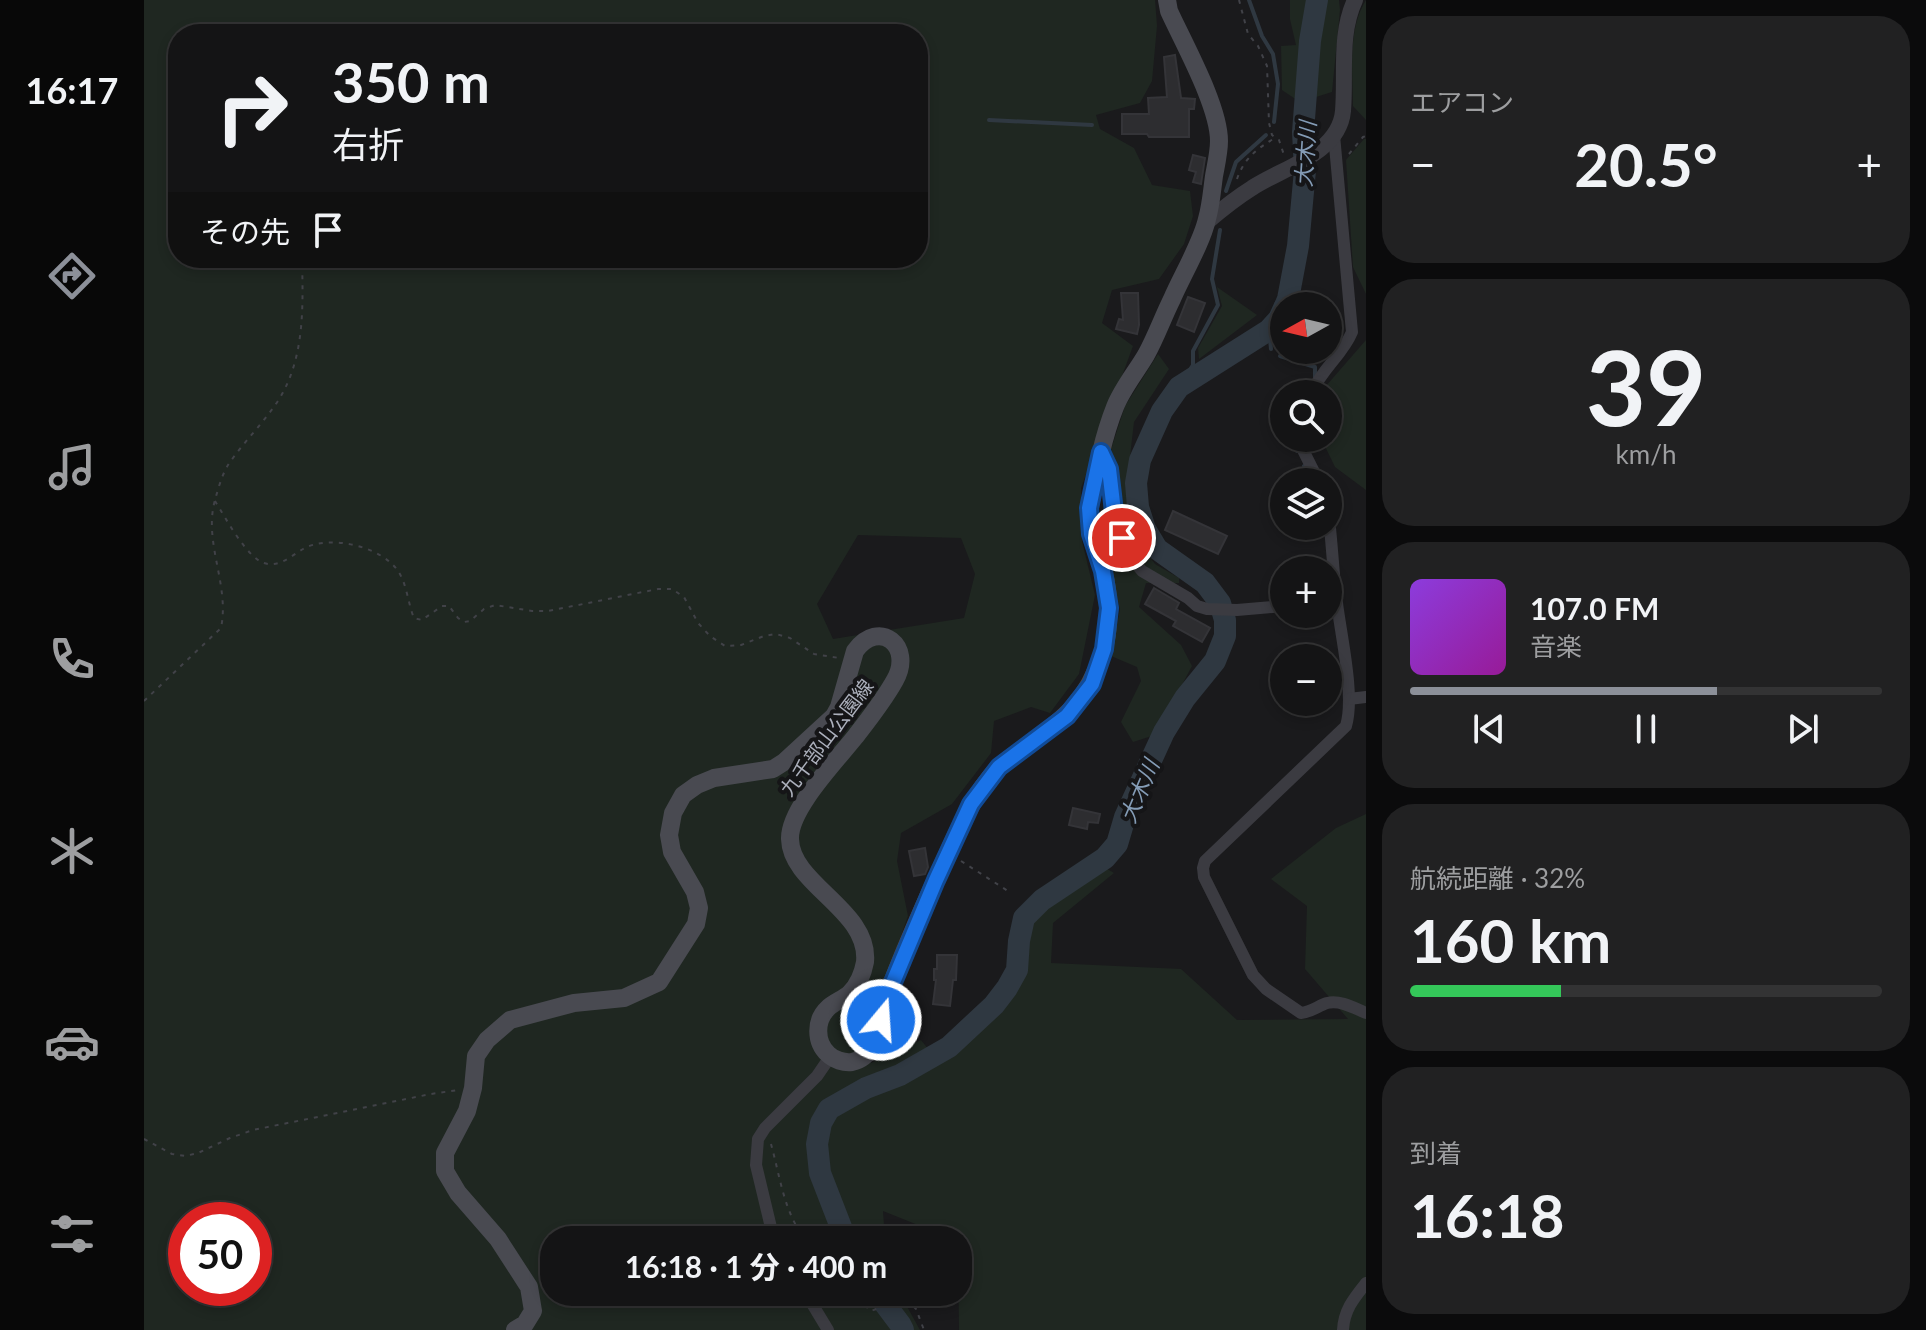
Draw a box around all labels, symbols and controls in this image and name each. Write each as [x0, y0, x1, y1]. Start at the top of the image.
text: 350 m [332, 48, 490, 115]
icon: right [200, 56, 304, 160]
text: 16:17 [26, 68, 118, 112]
text: エアコン [1410, 86, 1514, 118]
water label: 大木川 [1289, 118, 1321, 188]
text: 右折 [332, 122, 404, 166]
text: 20.5° [1574, 128, 1718, 200]
text: − [1410, 138, 1436, 190]
text: + [1856, 138, 1882, 190]
icon: arrive [306, 208, 350, 252]
text: その先 [200, 213, 290, 249]
icon: directions [44, 248, 100, 304]
north arrow [1270, 292, 1342, 364]
map controls [1270, 292, 1342, 716]
text: 39 [1586, 323, 1706, 448]
button: search [1270, 380, 1342, 452]
text: km/h [1616, 438, 1676, 470]
icon: music [44, 439, 100, 495]
button: layers [1270, 468, 1342, 540]
pin [1088, 504, 1156, 572]
icon: arrive [1100, 516, 1144, 560]
button: + [1270, 556, 1342, 628]
text: 107.0 FM [1530, 590, 1659, 626]
text: 音楽 [1530, 630, 1582, 662]
icon: phone [44, 631, 100, 687]
button: − [1270, 644, 1342, 716]
street label: 九千部山公園線 [774, 674, 878, 800]
icon: previous [1467, 707, 1511, 751]
icon: pause [1624, 707, 1668, 751]
icon: next [1781, 707, 1825, 751]
water label: 大木川 [1114, 754, 1165, 827]
icon: climate [44, 823, 100, 879]
text: 航続距離 · 32% [1410, 862, 1585, 894]
text: 160 km [1410, 904, 1611, 976]
position arrow [839, 978, 923, 1062]
icon: car [44, 1014, 100, 1070]
text: 到着 [1410, 1137, 1462, 1169]
text: 16:18 [1410, 1179, 1565, 1251]
speed limit sign: 50 [168, 1202, 272, 1306]
icon: filters [44, 1206, 100, 1262]
text: 16:18 · 1 分 · 400 m [625, 1248, 887, 1284]

